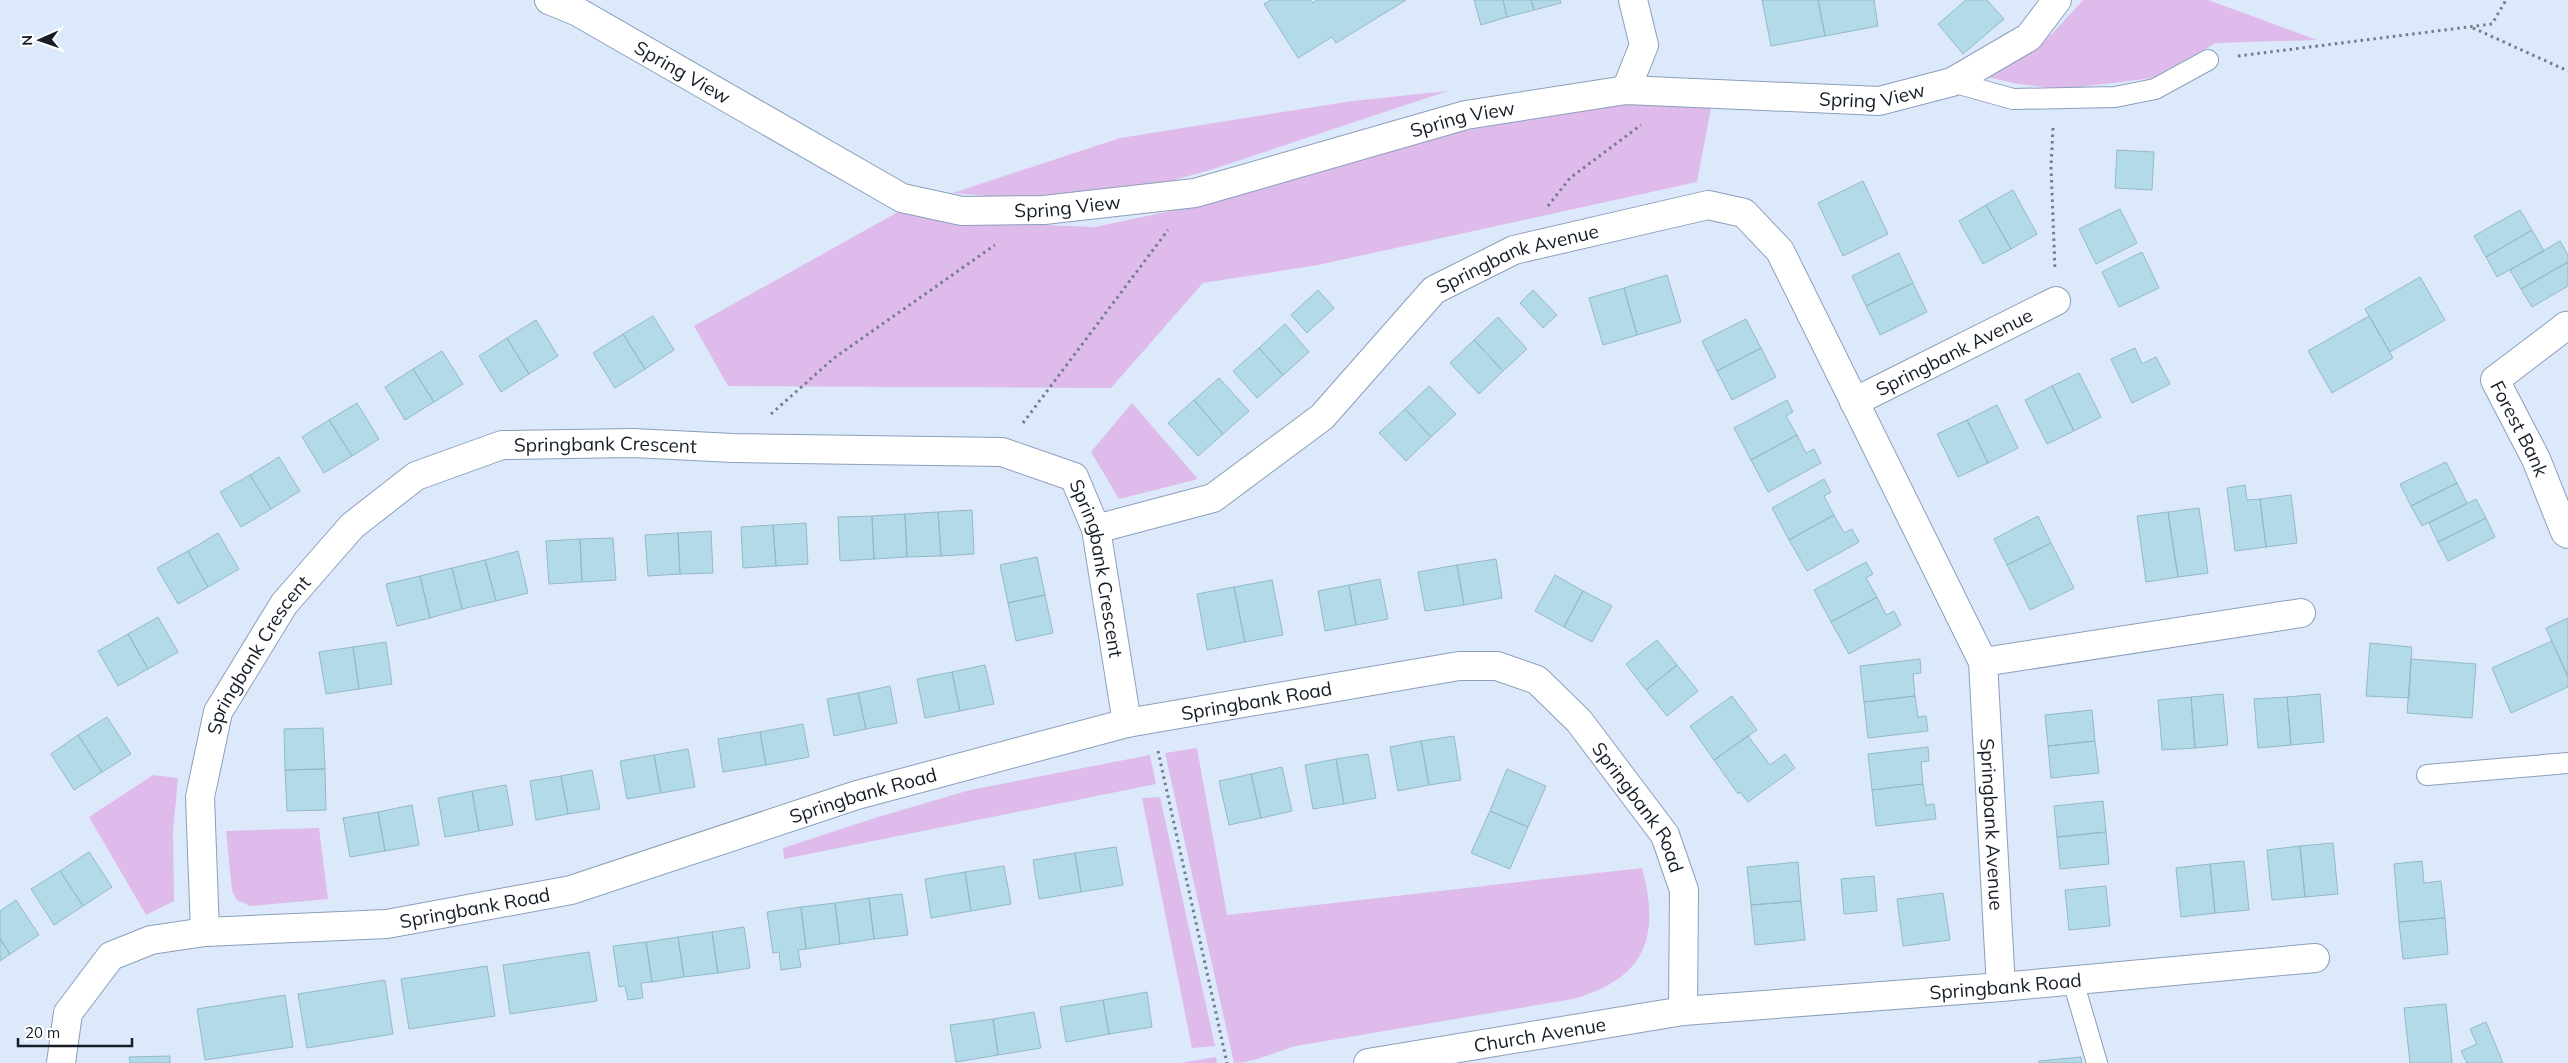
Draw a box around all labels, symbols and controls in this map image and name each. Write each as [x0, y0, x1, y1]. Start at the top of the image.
north arrow [15, 15, 65, 65]
text: N [18, 35, 36, 46]
street label: Spring View [630, 35, 735, 109]
street label: Spring View [1819, 78, 1927, 113]
street label: Spring View [1407, 96, 1516, 142]
street label: Spring View [1014, 189, 1122, 222]
street label: Springbank Avenue [1432, 219, 1601, 299]
street label: Springbank Avenue [1872, 303, 2037, 401]
street label: Forest Bank [2485, 377, 2554, 480]
street label: Springbank Crescent [514, 431, 698, 458]
street label: Springbank Crescent [1064, 476, 1128, 660]
street label: Springbank Crescent [202, 570, 316, 736]
street label: Springbank Road [1179, 676, 1334, 726]
street label: Springbank Road [1587, 737, 1689, 876]
street label: Springbank Avenue [1975, 738, 2009, 911]
street label: Springbank Road [786, 762, 939, 829]
street label: Springbank Road [398, 882, 552, 933]
street label: Springbank Road [1929, 968, 2083, 1004]
street label: Church Avenue [1472, 1012, 1608, 1057]
scale bar [18, 1016, 131, 1048]
text: 20 m [25, 1023, 60, 1042]

